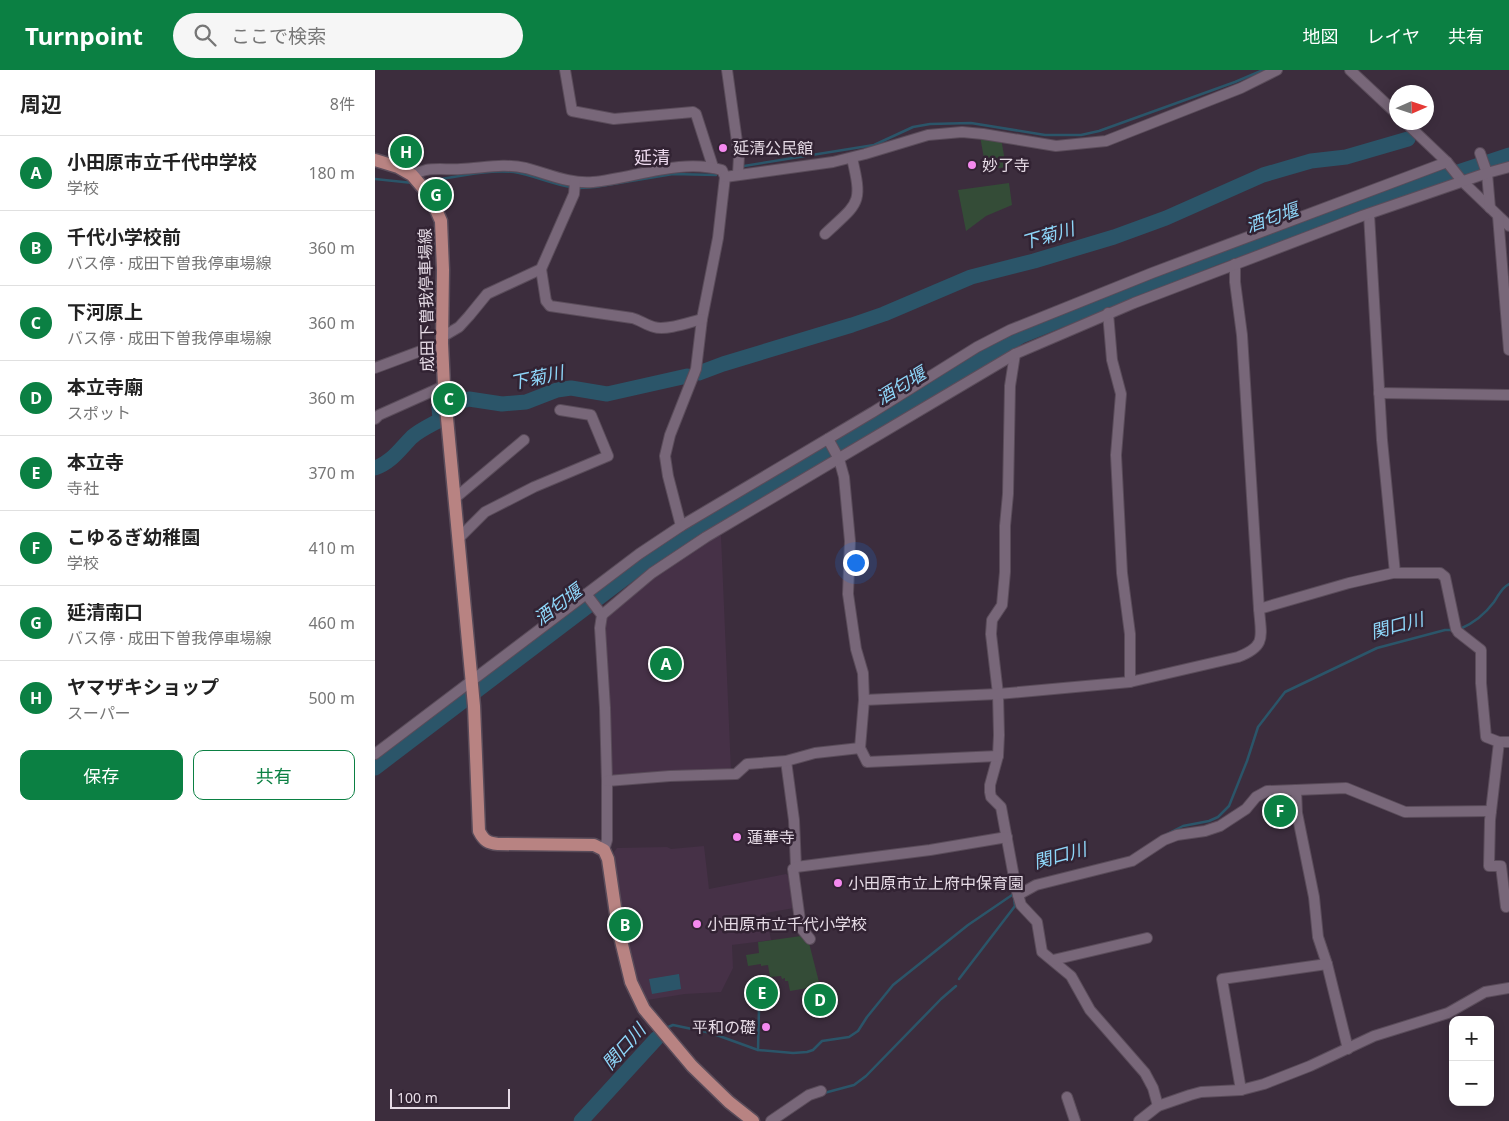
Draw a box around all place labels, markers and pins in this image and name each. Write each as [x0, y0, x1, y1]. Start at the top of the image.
pin: H [390, 133, 422, 171]
place label: 延清公民館 [733, 137, 813, 159]
marker: 延清公民館 [717, 142, 729, 154]
place label: 妙了寺 [982, 154, 1030, 176]
marker: 妙了寺 [966, 159, 978, 171]
pin: G [420, 176, 452, 214]
pin: C [433, 380, 465, 418]
pin: A [650, 645, 682, 683]
pin: F [1264, 792, 1296, 830]
place label: 蓮華寺 [747, 826, 795, 848]
marker: 蓮華寺 [731, 831, 743, 843]
place label: 小田原市立上府中保育園 [848, 872, 1024, 894]
marker: 小田原市立上府中保育園 [832, 877, 844, 889]
pin: B [609, 906, 641, 944]
place label: 小田原市立千代小学校 [707, 913, 867, 935]
marker: 小田原市立千代小学校 [691, 918, 703, 930]
pin: E [746, 974, 778, 1012]
pin: D [804, 981, 836, 1019]
place label: 平和の礎 [692, 1016, 756, 1038]
marker: 平和の礎 [760, 1021, 772, 1033]

